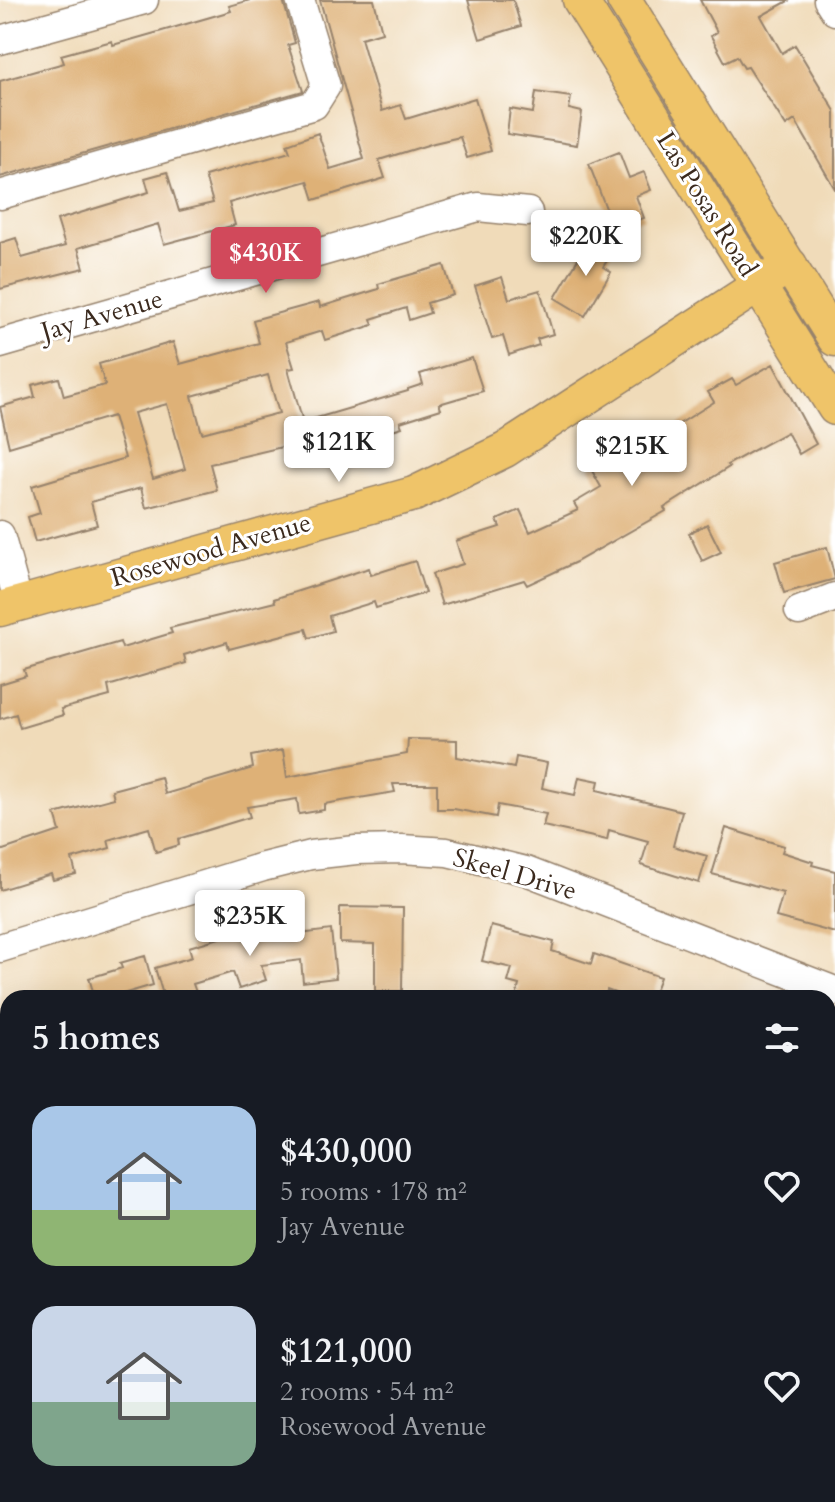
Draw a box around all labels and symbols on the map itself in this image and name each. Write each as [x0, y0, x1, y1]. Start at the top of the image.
street label: Las Posas Road [648, 125, 766, 283]
pin: $220K [530, 210, 642, 278]
pin: $430K [210, 227, 322, 295]
street label: Jay Avenue [33, 281, 167, 350]
pin: $121K [283, 416, 395, 484]
pin: $215K [576, 420, 688, 488]
street label: Rosewood Avenue [107, 505, 315, 595]
street label: Skeel Drive [449, 840, 581, 908]
pin: $235K [194, 890, 306, 958]

